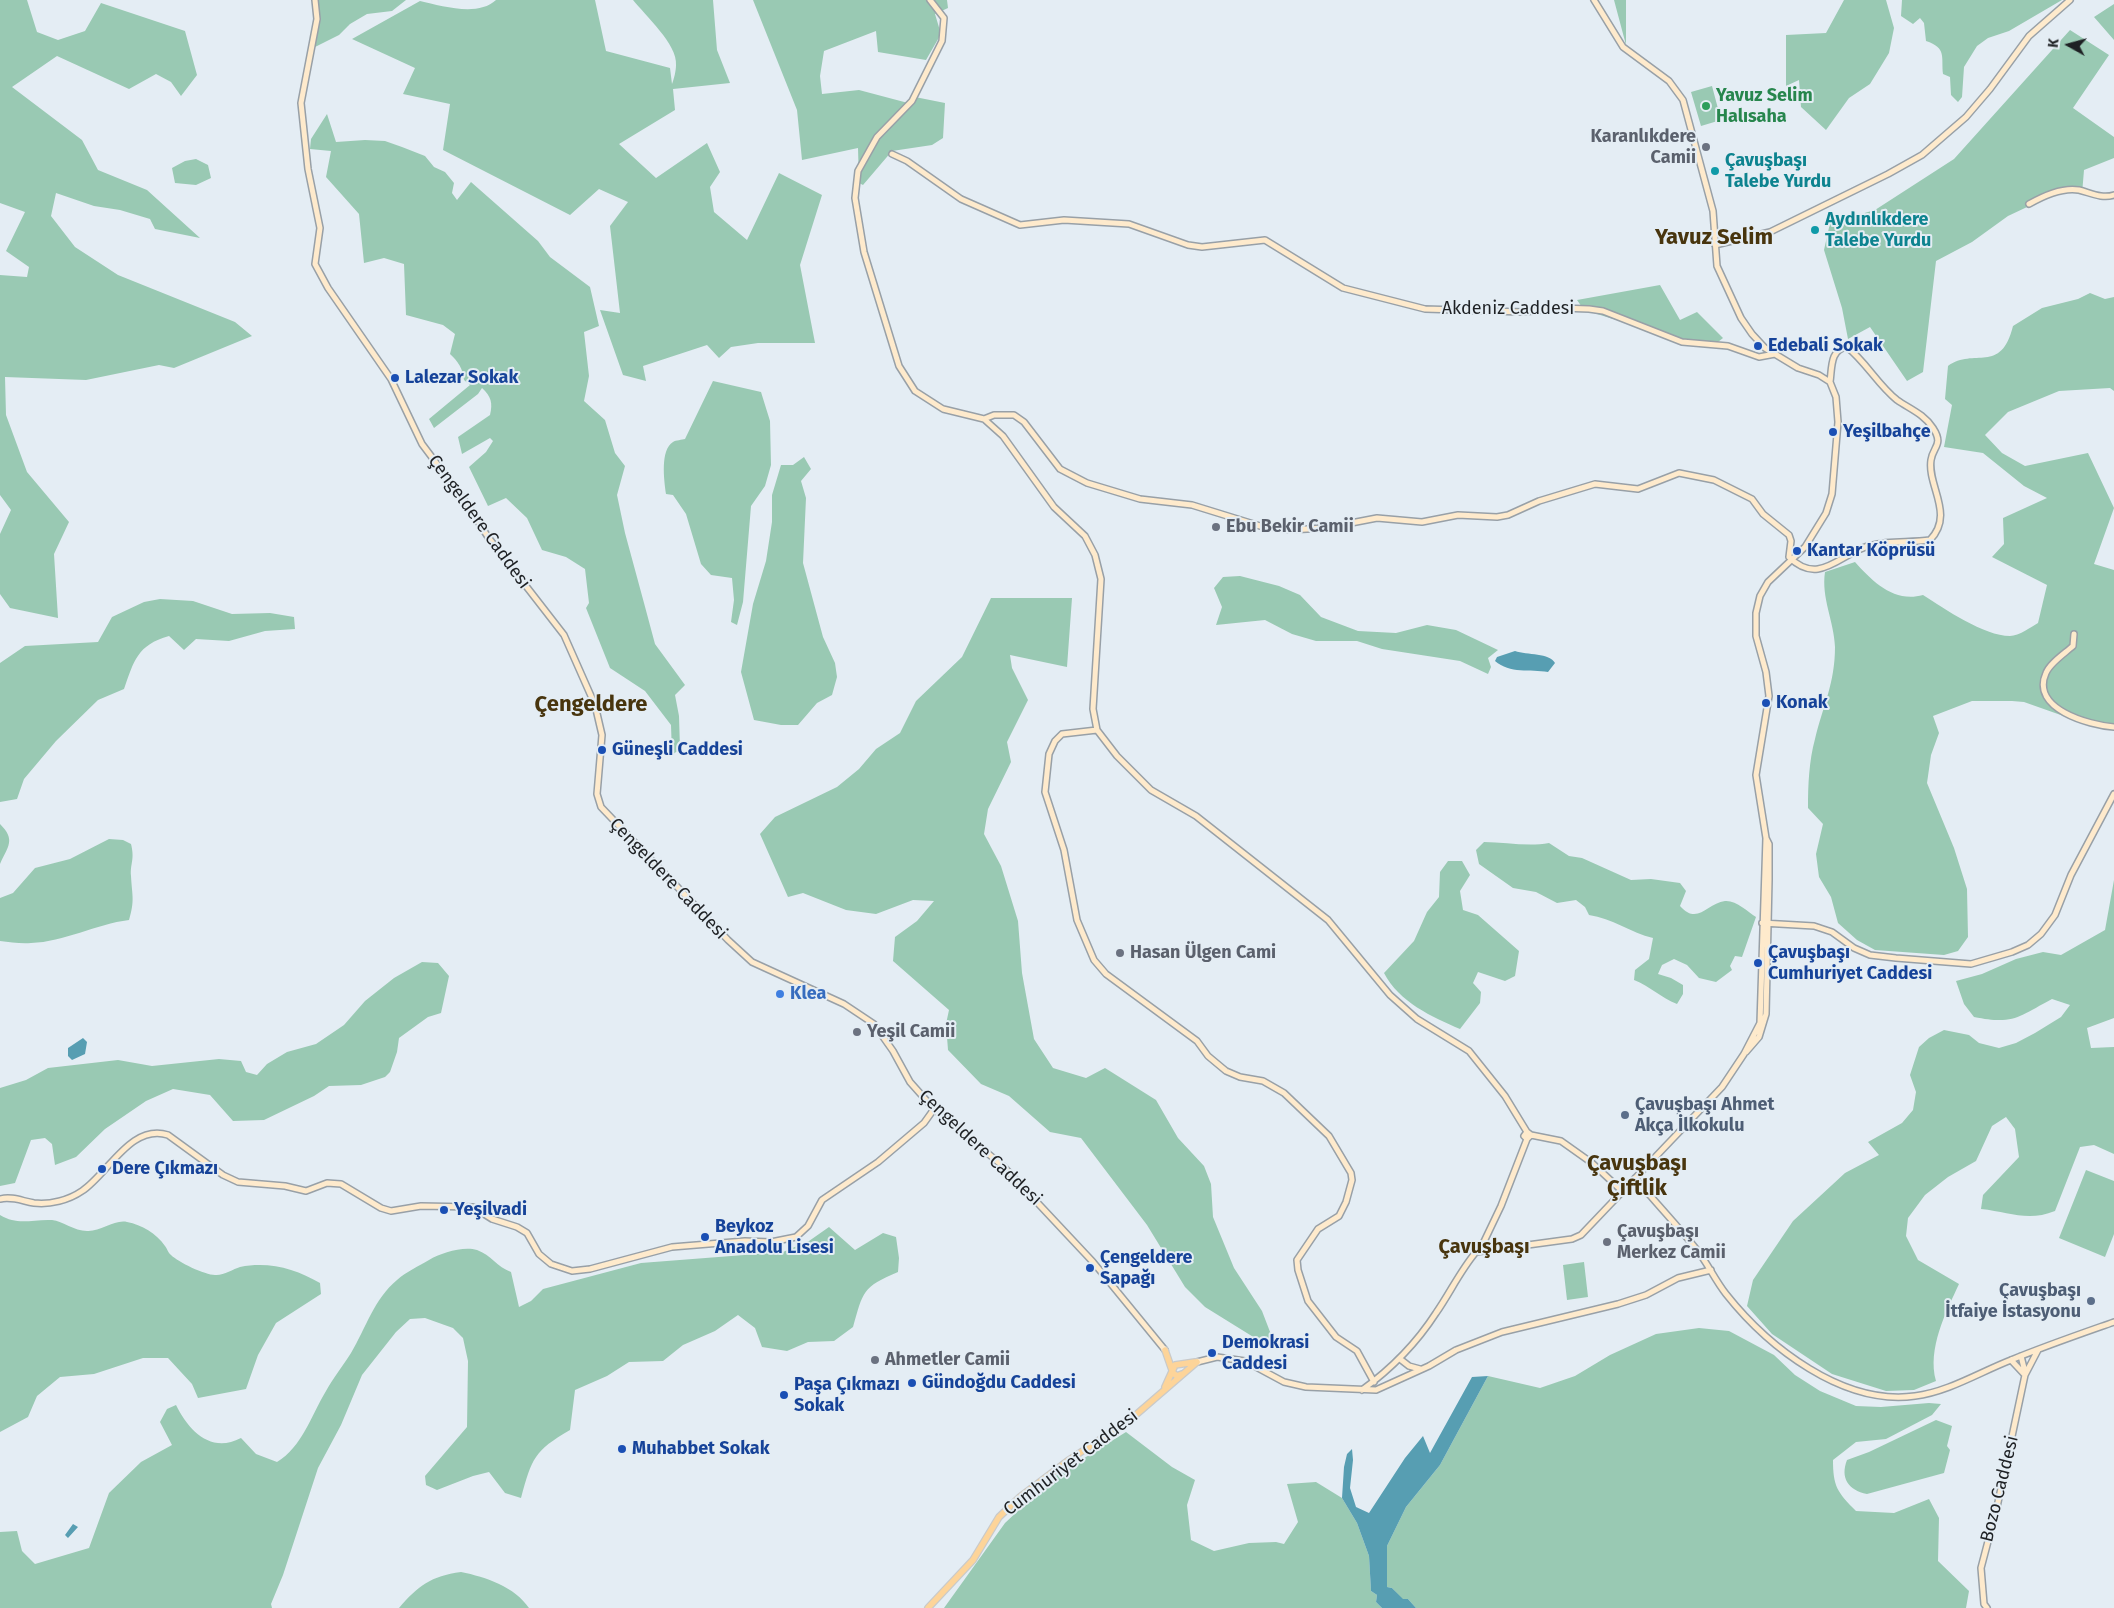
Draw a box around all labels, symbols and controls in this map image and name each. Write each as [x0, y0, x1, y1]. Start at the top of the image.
north arrow [2044, 20, 2094, 70]
text: K [2045, 38, 2063, 49]
place label: Yavuz Selim Halısaha [1716, 85, 1813, 128]
marker: Yavuz Selim Halısaha [1700, 100, 1712, 112]
place label: Karanlıkdere Camii [1591, 126, 1696, 168]
marker: Karanlıkdere Camii [1700, 141, 1712, 153]
place label: Çavuşbaşı Talebe Yurdu [1725, 150, 1831, 192]
marker: Çavuşbaşı Talebe Yurdu [1709, 165, 1721, 177]
place label: Aydınlıkdere Talebe Yurdu [1825, 209, 1931, 252]
marker: Aydınlıkdere Talebe Yurdu [1809, 224, 1821, 236]
district label: Yavuz Selim [1655, 225, 1773, 251]
street label: Akdeniz Caddesi [1442, 298, 1574, 320]
place label: Edebali Sokak [1768, 335, 1883, 357]
marker: Edebali Sokak [1752, 340, 1764, 352]
place label: Lalezar Sokak [405, 367, 518, 389]
marker: Lalezar Sokak [389, 372, 401, 384]
place label: Yeşilbahçe [1843, 421, 1931, 443]
marker: Yeşilbahçe [1827, 426, 1839, 438]
street label: Çengeldere Caddesi [423, 451, 535, 593]
place label: Ebu Bekir Camii [1226, 516, 1354, 538]
marker: Ebu Bekir Camii [1210, 521, 1222, 533]
place label: Kantar Köprüsü [1807, 540, 1935, 562]
marker: Kantar Köprüsü [1791, 545, 1803, 557]
district label: Çengeldere [535, 692, 647, 718]
place label: Konak [1776, 692, 1828, 714]
marker: Konak [1760, 697, 1772, 709]
place label: Güneşli Caddesi [612, 739, 743, 761]
marker: Güneşli Caddesi [596, 744, 608, 756]
street label: Çengeldere Caddesi [605, 814, 731, 944]
place label: Hasan Ülgen Cami [1130, 942, 1276, 964]
place label: Çavuşbaşı Cumhuriyet Caddesi [1768, 942, 1932, 984]
marker: Hasan Ülgen Cami [1114, 947, 1126, 959]
marker: Çavuşbaşı Cumhuriyet Caddesi [1752, 957, 1764, 969]
place label: Klea [790, 983, 826, 1005]
marker: Klea [774, 988, 786, 1000]
place label: Yeşil Camii [867, 1021, 955, 1043]
marker: Yeşil Camii [851, 1026, 863, 1038]
street label: Çengeldere Caddesi [914, 1085, 1046, 1211]
place label: Çavuşbaşı Ahmet Akça İlkokulu [1635, 1094, 1774, 1136]
marker: Çavuşbaşı Ahmet Akça İlkokulu [1619, 1109, 1631, 1121]
district label: Çavuşbaşı Çiftlik [1587, 1151, 1687, 1202]
place label: Dere Çıkmazı [112, 1158, 218, 1180]
marker: Dere Çıkmazı [96, 1163, 108, 1175]
place label: Yeşilvadi [454, 1199, 527, 1221]
marker: Yeşilvadi [438, 1204, 450, 1216]
place label: Beykoz Anadolu Lisesi [715, 1216, 834, 1258]
place label: Çavuşbaşı Merkez Camii [1617, 1221, 1726, 1264]
marker: Beykoz Anadolu Lisesi [699, 1231, 711, 1243]
district label: Çavuşbaşı [1438, 1235, 1530, 1259]
marker: Çavuşbaşı Merkez Camii [1601, 1236, 1613, 1248]
place label: Çengeldere Sapağı [1100, 1247, 1192, 1290]
marker: Çengeldere Sapağı [1084, 1262, 1096, 1274]
place label: Çavuşbaşı İtfaiye İstasyonu [1945, 1280, 2081, 1322]
marker: Çavuşbaşı İtfaiye İstasyonu [2085, 1295, 2097, 1307]
place label: Demokrasi Caddesi [1222, 1332, 1309, 1375]
marker: Demokrasi Caddesi [1206, 1347, 1218, 1359]
place label: Ahmetler Camii [885, 1349, 1010, 1371]
marker: Ahmetler Camii [869, 1354, 881, 1366]
place label: Gündoğdu Caddesi [922, 1372, 1076, 1394]
place label: Paşa Çıkmazı Sokak [794, 1374, 900, 1416]
marker: Gündoğdu Caddesi [906, 1377, 918, 1389]
marker: Paşa Çıkmazı Sokak [778, 1389, 790, 1401]
street label: Cumhuriyet Caddesi [999, 1405, 1143, 1521]
street label: Bozo Caddesi [1976, 1434, 2024, 1544]
place label: Muhabbet Sokak [632, 1438, 770, 1460]
marker: Muhabbet Sokak [616, 1443, 628, 1455]

